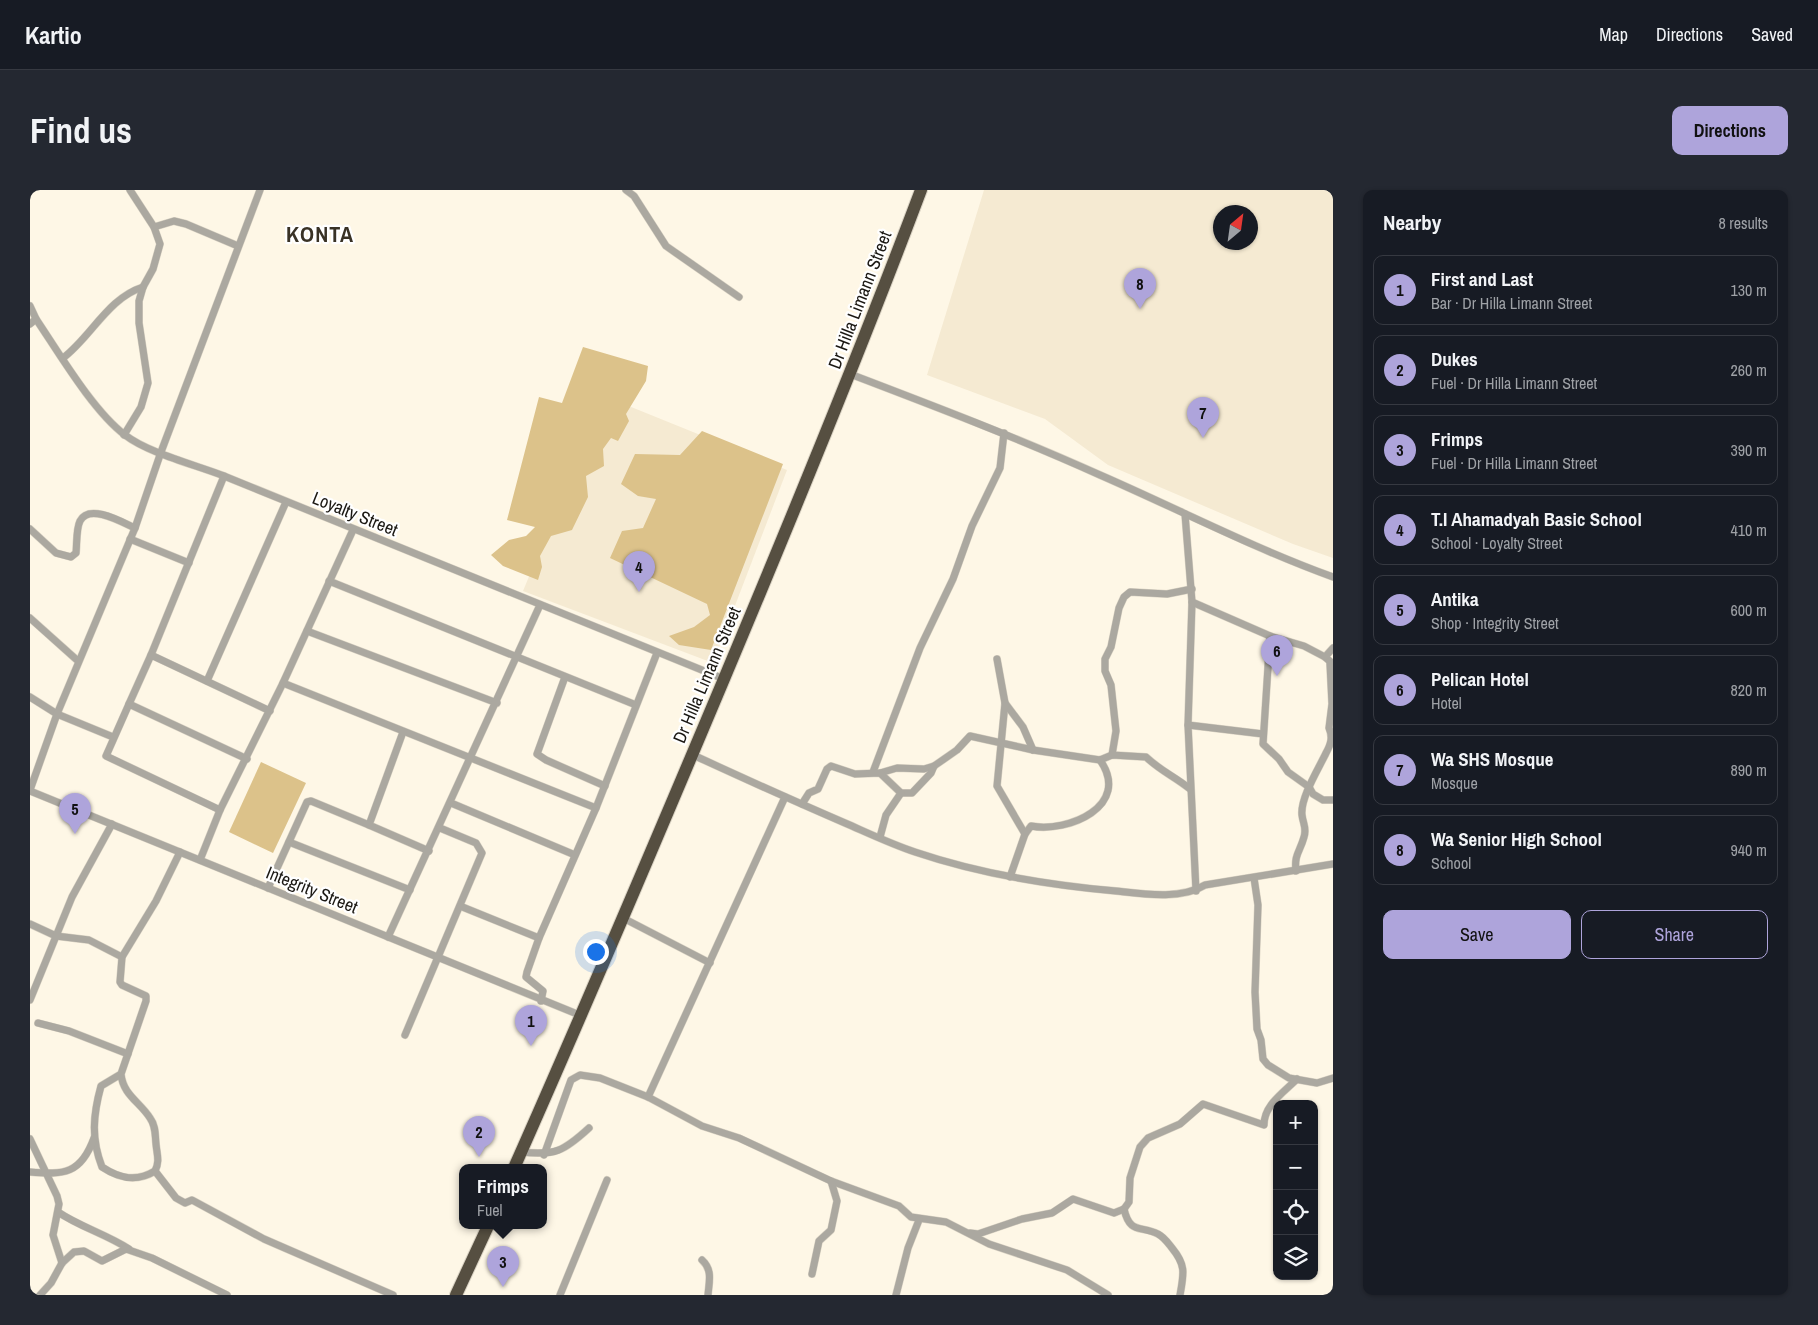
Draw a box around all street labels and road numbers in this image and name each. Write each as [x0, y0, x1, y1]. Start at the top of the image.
street label: Dr Hilla Limann Street [822, 227, 897, 372]
street label: Loyalty Street [309, 485, 402, 542]
street label: Dr Hilla Limann Street [667, 603, 747, 747]
street label: Integrity Street [263, 860, 362, 919]

